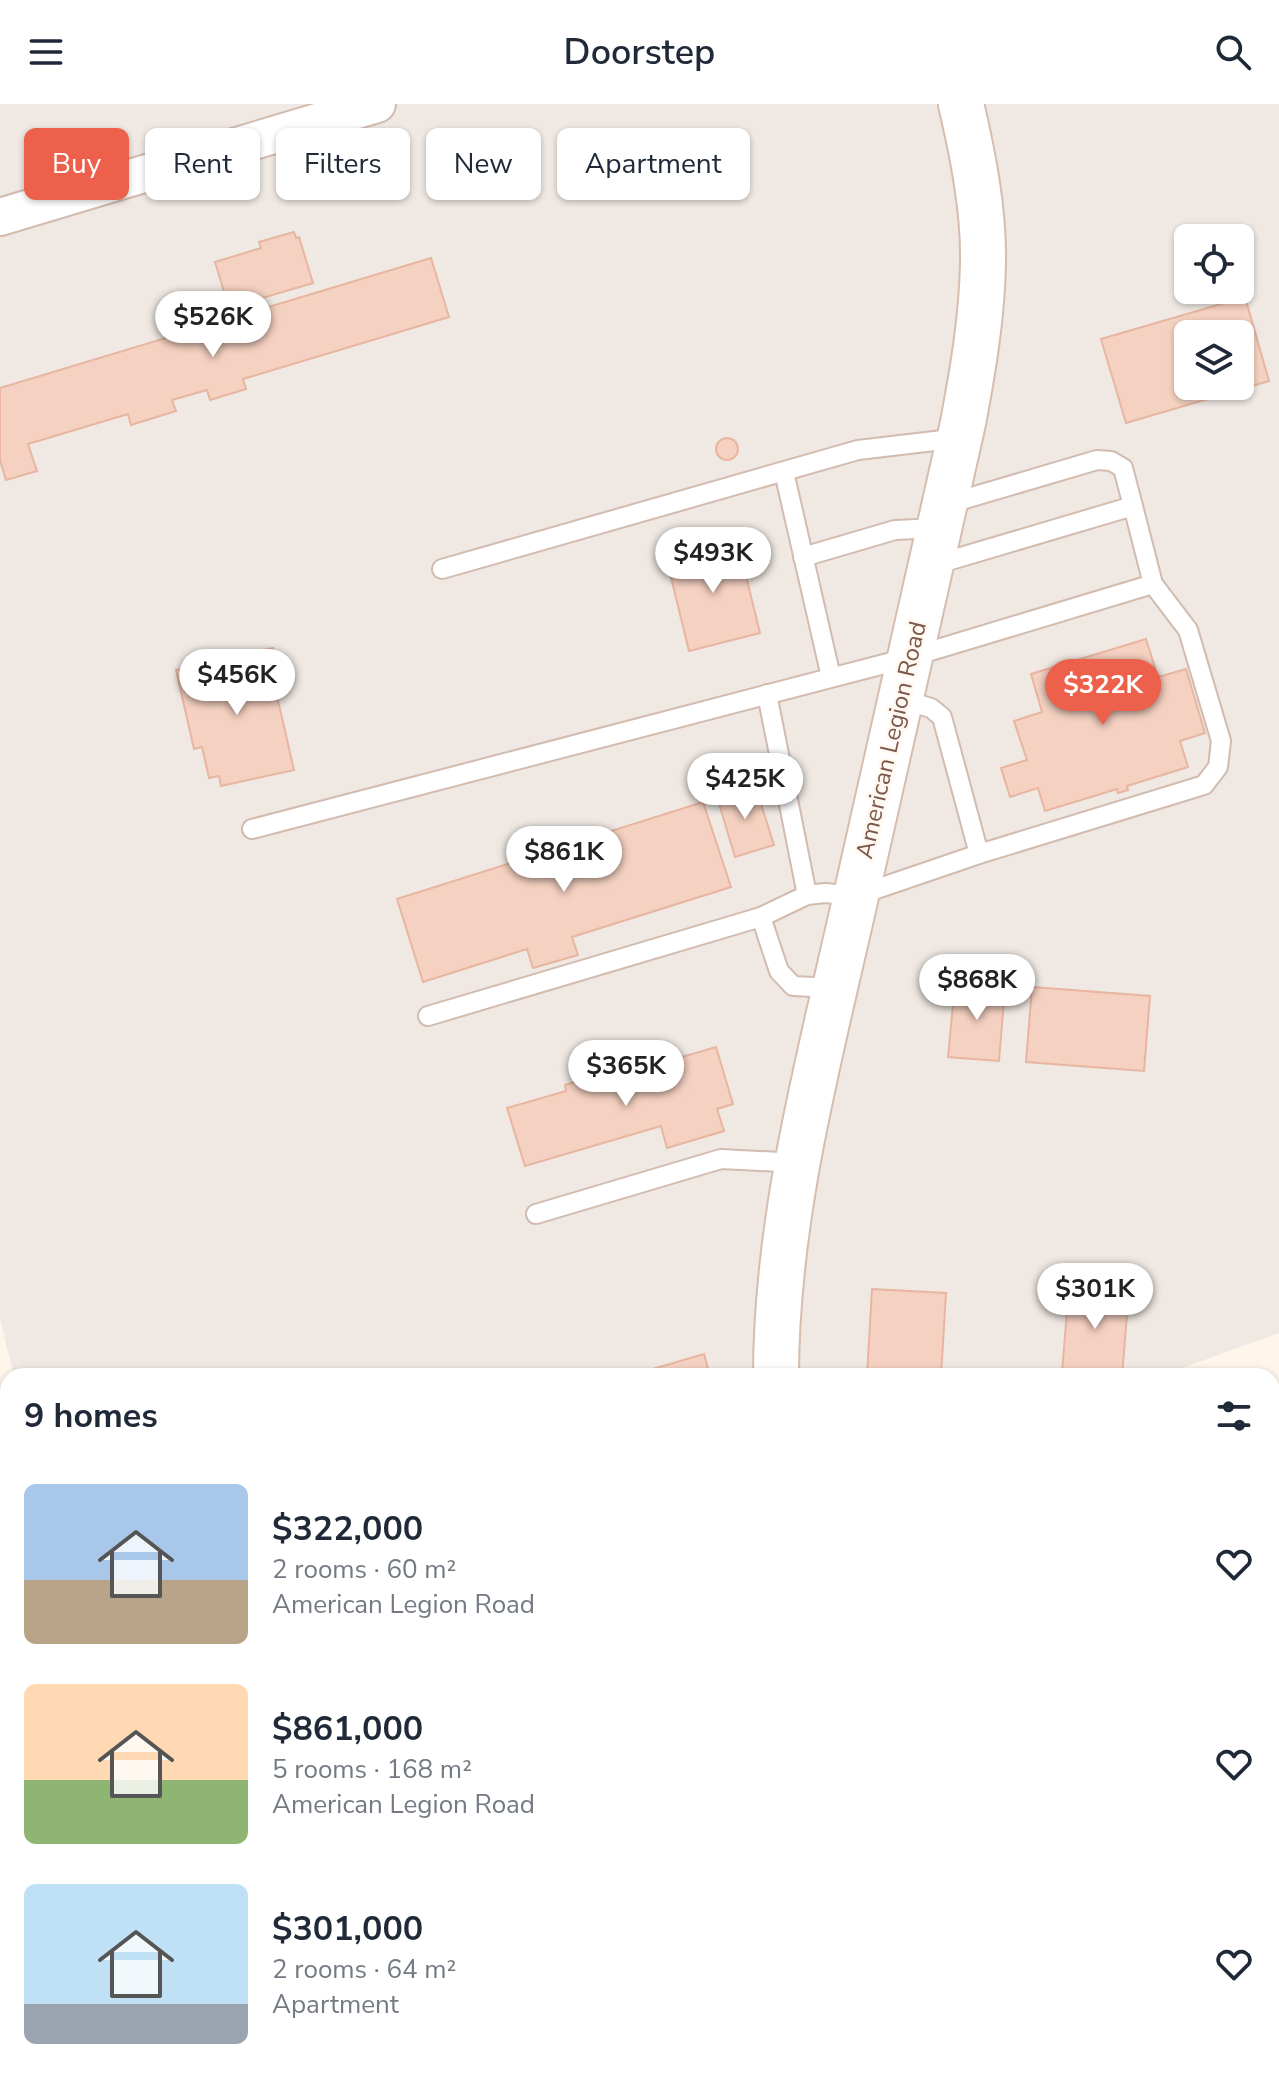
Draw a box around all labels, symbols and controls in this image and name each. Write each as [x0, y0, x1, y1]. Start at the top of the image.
text: Doorstep [564, 28, 715, 77]
icon: menu [24, 30, 68, 74]
icon: search [1211, 30, 1255, 74]
chip: Buy [24, 128, 129, 200]
chip: Rent [145, 128, 260, 200]
chip: Filters [276, 128, 410, 200]
chip: New [426, 128, 541, 200]
chip: Apartment [557, 128, 750, 200]
map controls [1174, 224, 1254, 400]
button: locate [1174, 224, 1254, 304]
pin: $526K [157, 291, 269, 359]
text: $526K [173, 299, 253, 334]
button: layers [1174, 320, 1254, 400]
pin: $493K [657, 527, 769, 595]
text: $493K [673, 535, 753, 570]
street label: American Legion Road [848, 618, 934, 862]
pin: $456K [181, 649, 293, 717]
text: $456K [197, 657, 277, 692]
pin: $322K [1047, 659, 1159, 727]
text: $322K [1063, 667, 1143, 702]
pin: $425K [689, 753, 801, 821]
text: $425K [705, 761, 785, 796]
pin: $861K [508, 826, 620, 894]
text: $861K [524, 834, 604, 869]
pin: $868K [921, 954, 1033, 1022]
text: $868K [937, 962, 1017, 997]
pin: $365K [570, 1040, 682, 1108]
text: $365K [586, 1048, 666, 1083]
pin: $301K [1039, 1263, 1151, 1331]
text: $301K [1055, 1271, 1135, 1306]
text: 9 homes [24, 1393, 158, 1439]
icon: filters [1212, 1394, 1256, 1438]
text: $322,000 [272, 1506, 423, 1552]
icon: home [88, 1516, 184, 1612]
icon: heart [1212, 1542, 1256, 1586]
text: 2 rooms · 60 m² [272, 1552, 456, 1587]
text: American Legion Road [272, 1587, 535, 1622]
text: $861,000 [272, 1706, 423, 1752]
icon: home [88, 1716, 184, 1812]
icon: heart [1212, 1742, 1256, 1786]
text: 5 rooms · 168 m² [272, 1752, 472, 1787]
text: American Legion Road [272, 1787, 535, 1822]
text: $301,000 [272, 1906, 423, 1952]
icon: home [88, 1916, 184, 2012]
icon: heart [1212, 1942, 1256, 1986]
text: 2 rooms · 64 m² [272, 1952, 456, 1987]
text: Apartment [272, 1987, 399, 2022]

